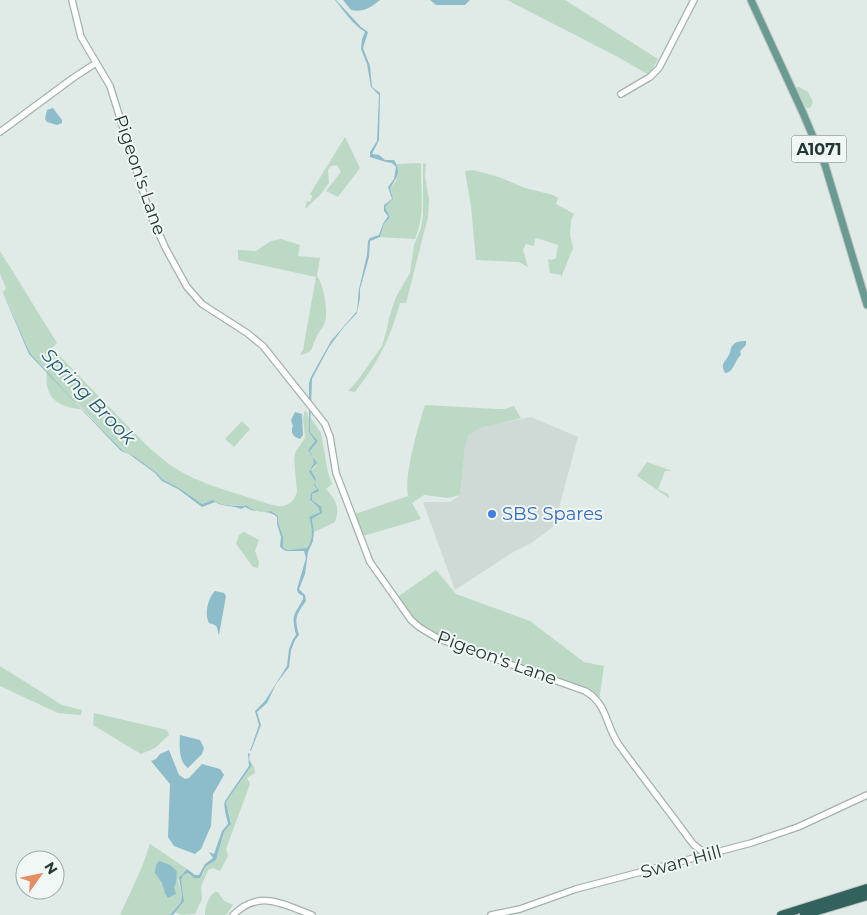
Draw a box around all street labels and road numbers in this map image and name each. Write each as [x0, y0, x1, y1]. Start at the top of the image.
street label: Pigeon's Lane [109, 112, 171, 238]
road number: A1071 [792, 136, 846, 162]
street label: Pigeon's Lane [434, 626, 560, 690]
street label: Swan Hill [638, 841, 724, 883]

